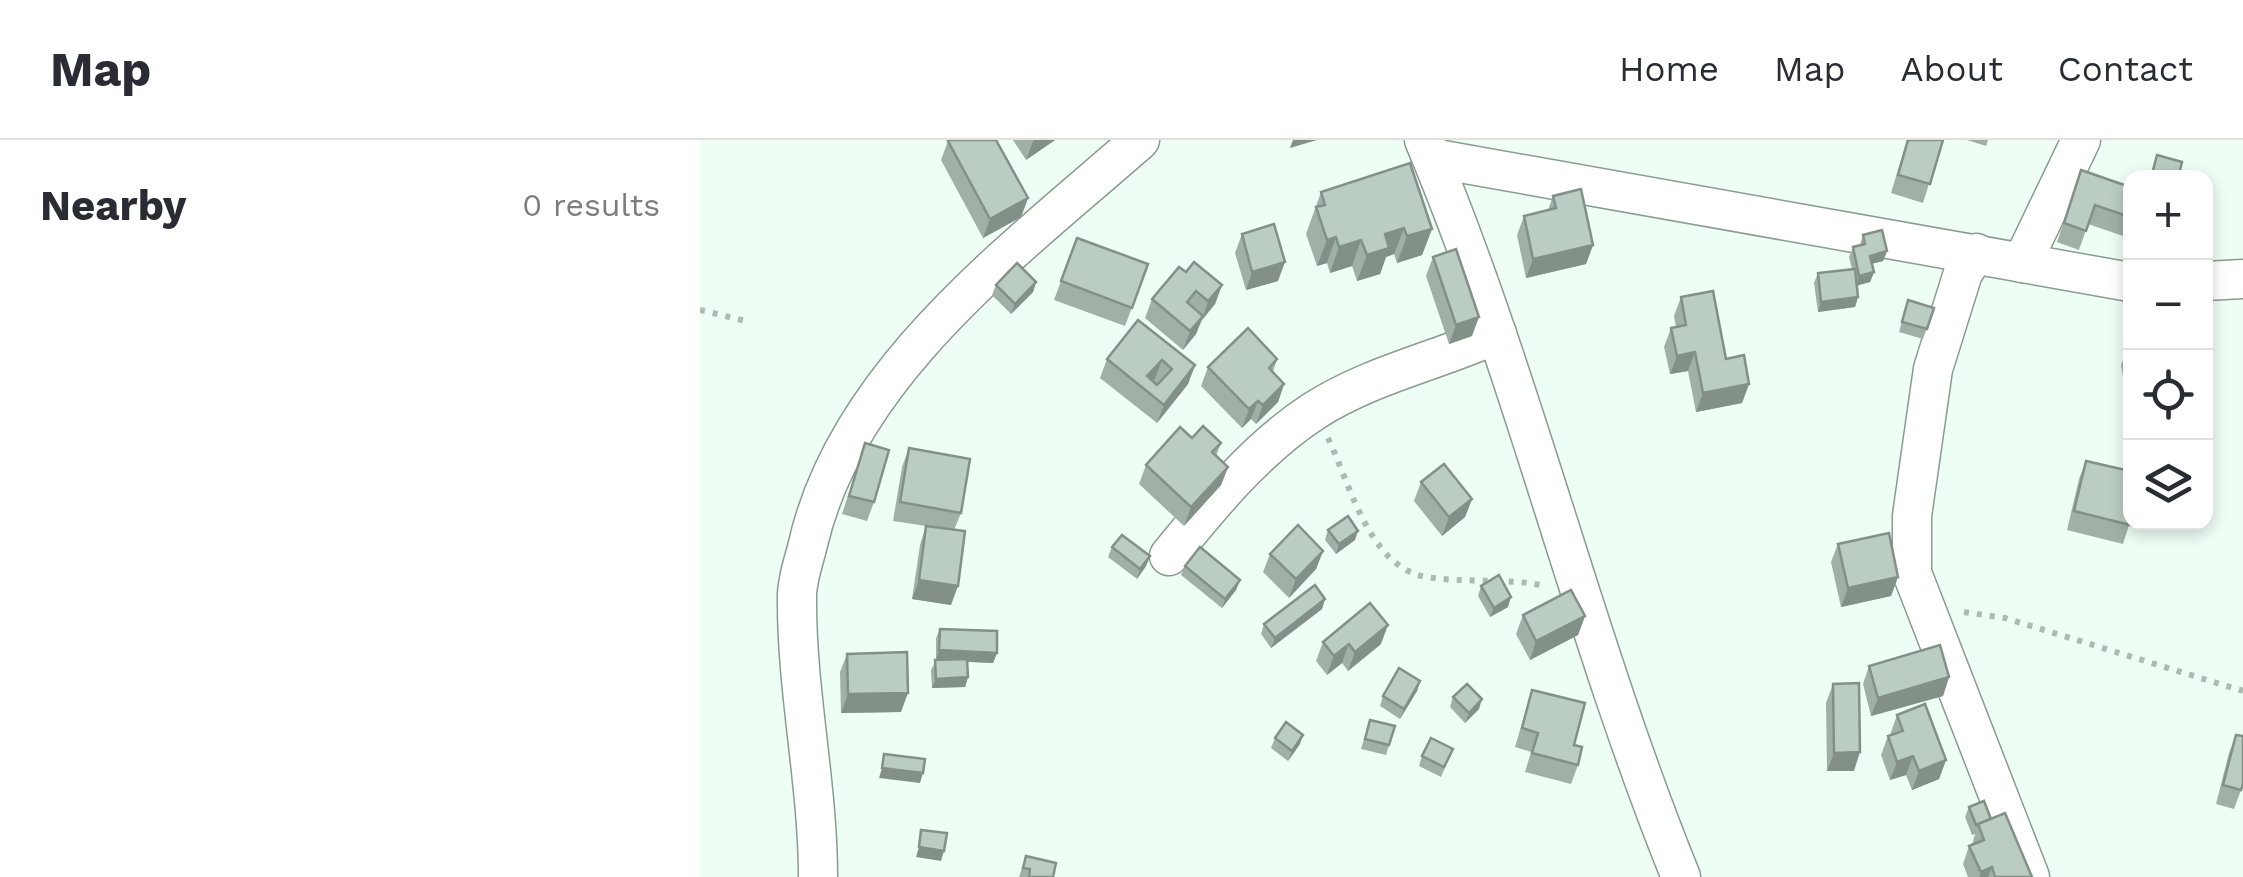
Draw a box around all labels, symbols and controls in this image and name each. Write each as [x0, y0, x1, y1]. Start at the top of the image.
text: Map [50, 41, 151, 98]
text: Home [1619, 48, 1719, 90]
text: Map [1774, 48, 1846, 90]
text: About [1901, 48, 2003, 90]
text: Contact [2058, 48, 2193, 90]
map controls [2123, 170, 2213, 530]
button: + [2123, 170, 2213, 260]
text: Nearby [40, 181, 187, 230]
text: 0 results [522, 186, 660, 224]
button: − [2123, 260, 2213, 350]
button: locate [2123, 350, 2213, 440]
button: layers [2123, 440, 2213, 530]

